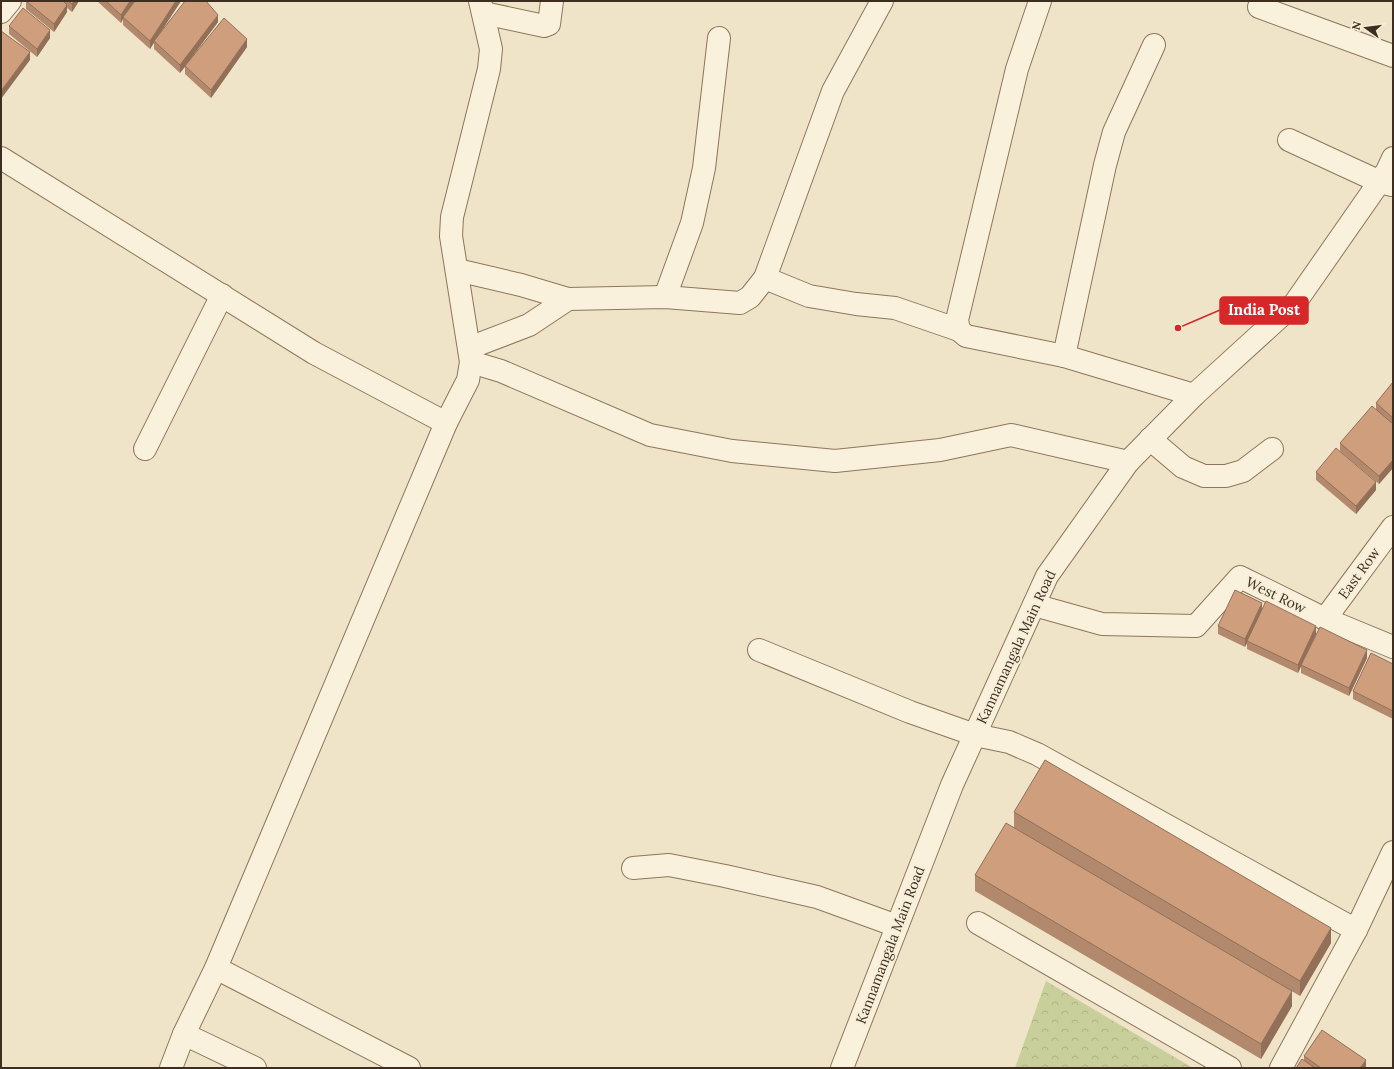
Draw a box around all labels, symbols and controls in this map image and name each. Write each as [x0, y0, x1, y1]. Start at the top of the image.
north arrow [1346, 8, 1386, 48]
text: N [1348, 19, 1364, 31]
callout: India Post [1220, 297, 1308, 324]
text: India Post [1228, 300, 1301, 319]
street label: East Row [1334, 543, 1384, 602]
street label: Kannamangala Main Road [972, 567, 1060, 727]
street label: West Row [1243, 573, 1310, 618]
street label: Kannamangala Main Road [852, 864, 928, 1026]

